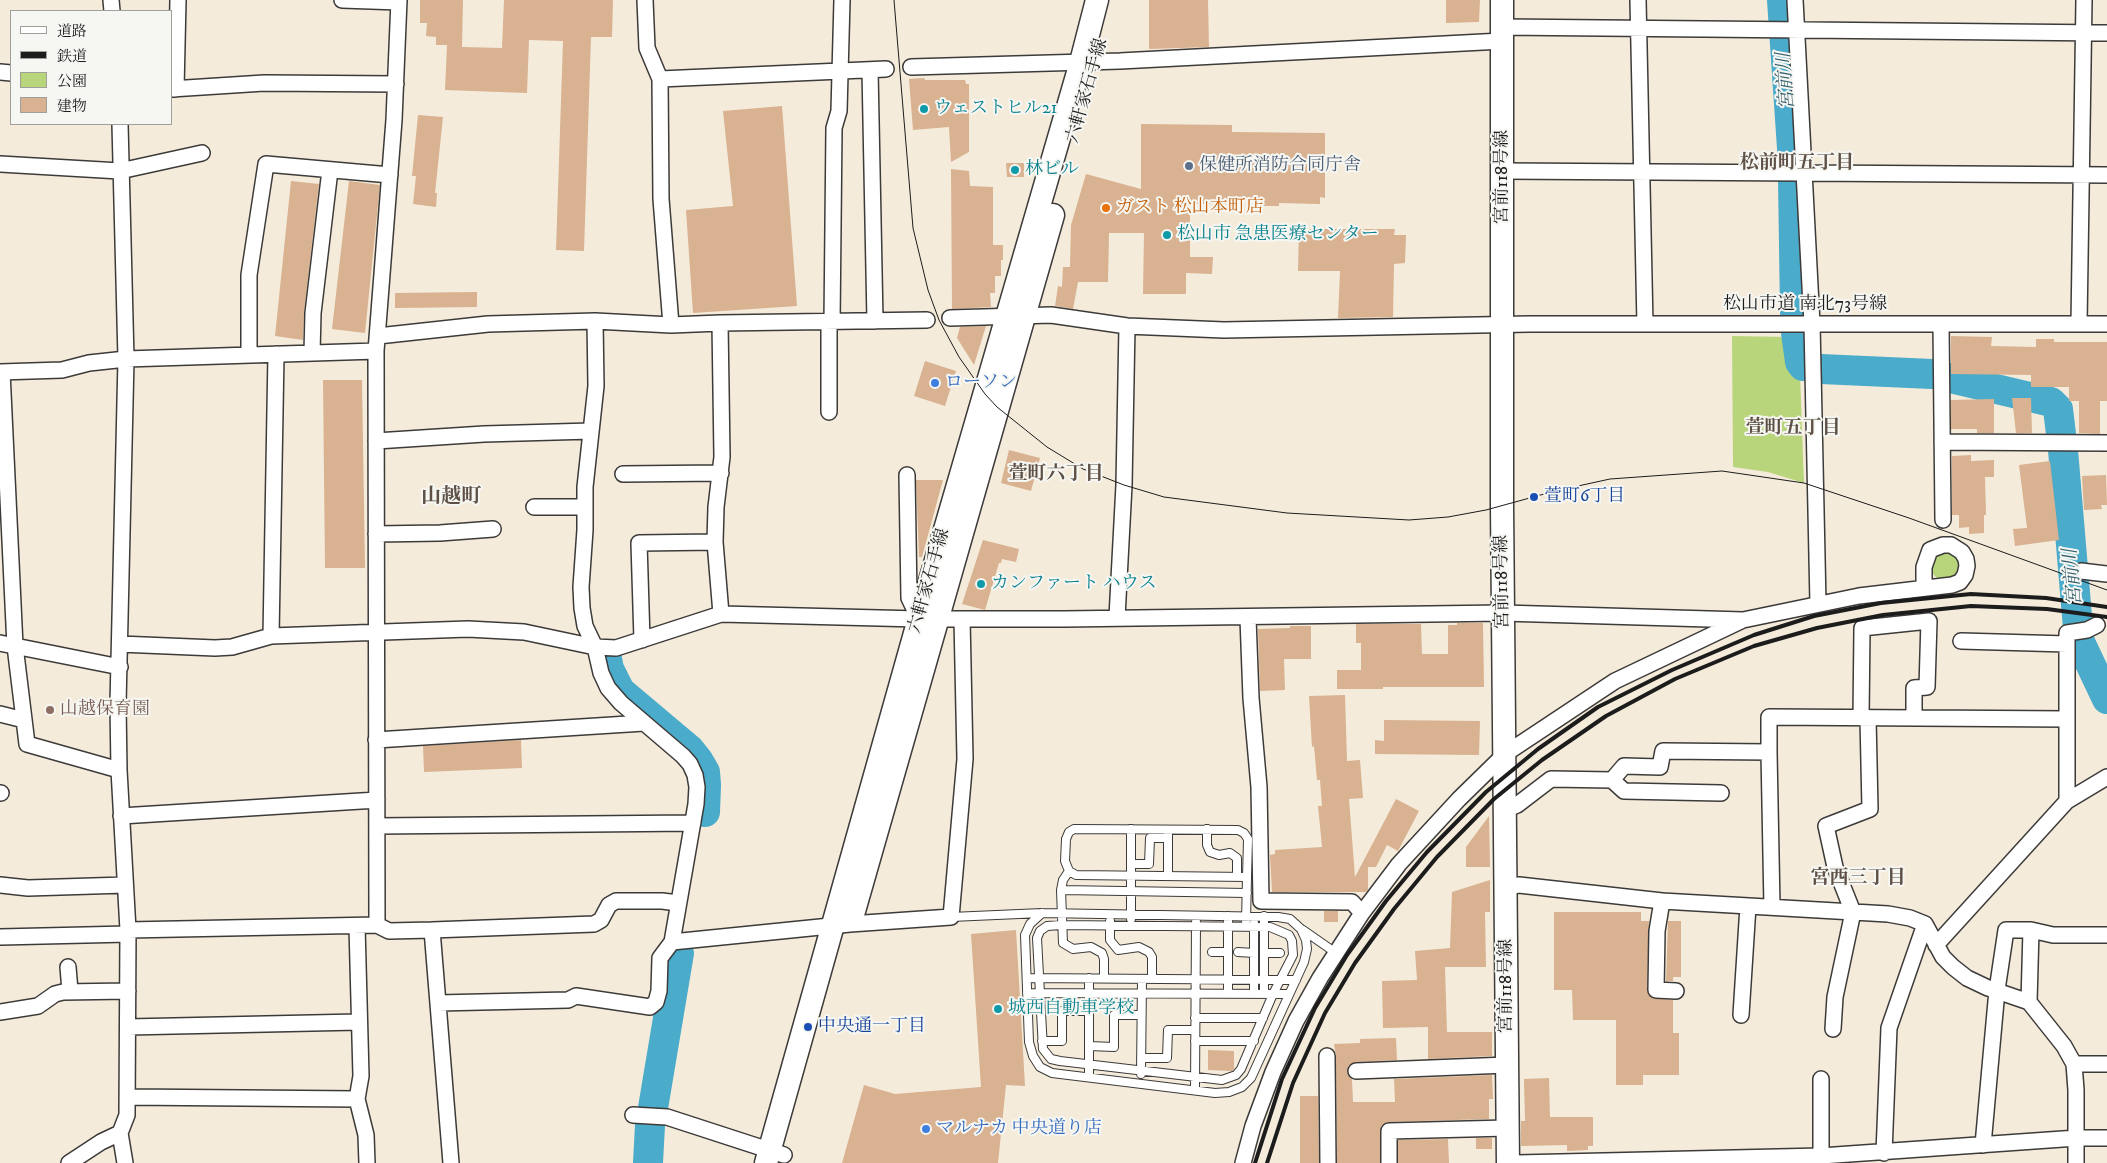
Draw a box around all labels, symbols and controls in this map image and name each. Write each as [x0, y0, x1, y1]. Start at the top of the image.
legend [10, 10, 172, 125]
text: 道路 [57, 22, 87, 41]
street label: 六軒家石手線 [1063, 36, 1113, 146]
text: 鉄道 [57, 47, 87, 66]
water label: 宮前川 [1774, 52, 1800, 110]
text: 公園 [57, 72, 87, 91]
text: 建物 [57, 97, 87, 116]
place label: ウェストヒル21 [934, 98, 1057, 120]
marker: ウェストヒル21 [918, 103, 930, 115]
street label: 宮前118号線 [1492, 130, 1514, 224]
district label: 松前町五丁目 [1740, 153, 1854, 175]
place label: 保健所消防合同庁舎 [1199, 155, 1361, 177]
place label: 林ビル [1025, 159, 1079, 181]
marker: 保健所消防合同庁舎 [1183, 160, 1195, 172]
marker: 林ビル [1009, 164, 1021, 176]
place label: ガスト 松山本町店 [1116, 197, 1264, 219]
marker: ガスト 松山本町店 [1100, 202, 1112, 214]
place label: 松山市 急患医療センター [1177, 224, 1379, 246]
marker: 松山市 急患医療センター [1161, 229, 1173, 241]
street label: 松山市道 南北73号線 [1723, 294, 1887, 316]
place label: ローソン [945, 372, 1017, 394]
marker: ローソン [929, 377, 941, 389]
district label: 萱町五丁目 [1746, 418, 1840, 440]
district label: 萱町六丁目 [1009, 464, 1103, 486]
district label: 山越町 [421, 486, 481, 510]
place label: 萱町6丁目 [1544, 486, 1625, 508]
marker: 萱町6丁目 [1528, 491, 1540, 503]
street label: 六軒家石手線 [905, 526, 955, 636]
street label: 宮前118号線 [1491, 535, 1515, 629]
water label: 宮前川 [2060, 548, 2088, 606]
place label: カンファート ハウス [991, 573, 1157, 595]
marker: カンファート ハウス [975, 578, 987, 590]
place label: 山越保育園 [60, 699, 150, 721]
marker: 山越保育園 [44, 704, 56, 716]
district label: 宮西三丁目 [1811, 868, 1905, 890]
street label: 宮前118号線 [1496, 939, 1518, 1033]
place label: 城西自動車学校 [1008, 998, 1134, 1020]
marker: 城西自動車学校 [992, 1003, 1004, 1015]
place label: 中央通一丁目 [818, 1016, 926, 1038]
marker: 中央通一丁目 [802, 1021, 814, 1033]
place label: マルナカ 中央道り店 [936, 1118, 1102, 1140]
marker: マルナカ 中央道り店 [920, 1123, 932, 1135]

